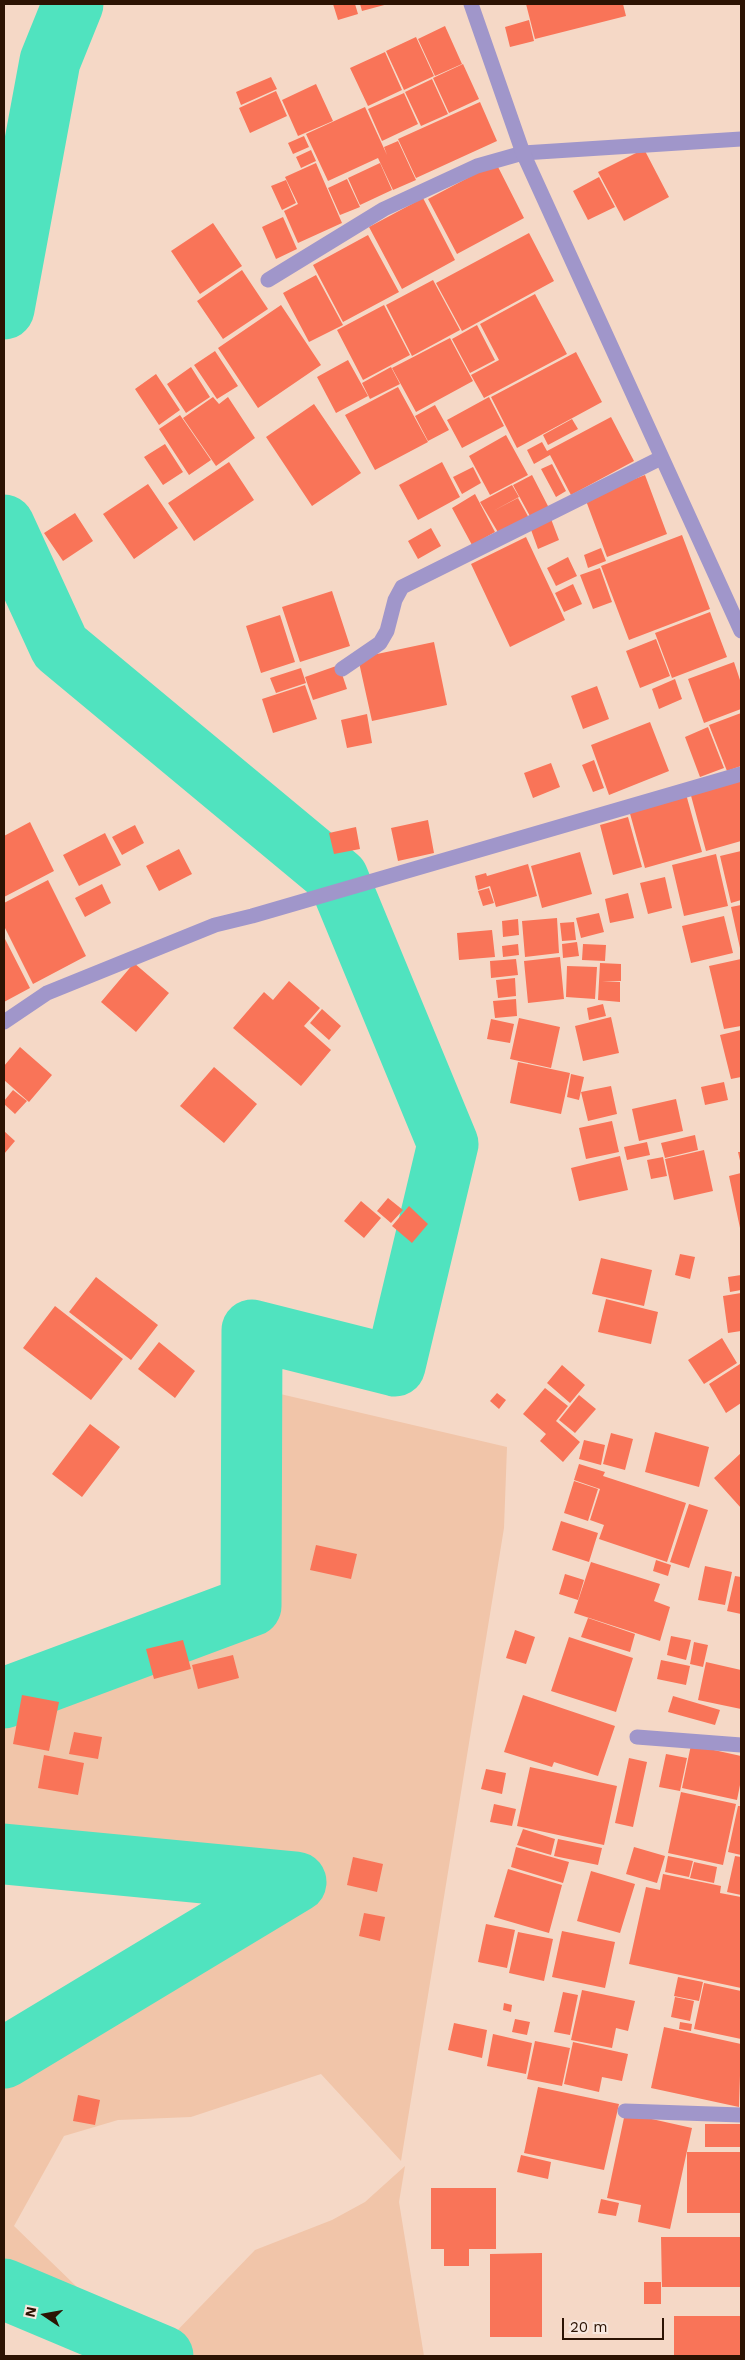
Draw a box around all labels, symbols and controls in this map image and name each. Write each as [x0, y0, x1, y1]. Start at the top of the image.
north arrow [20, 2290, 70, 2340]
text: N [21, 2305, 39, 2319]
scale bar [565, 2308, 668, 2340]
text: 20 m [570, 2318, 608, 2336]

